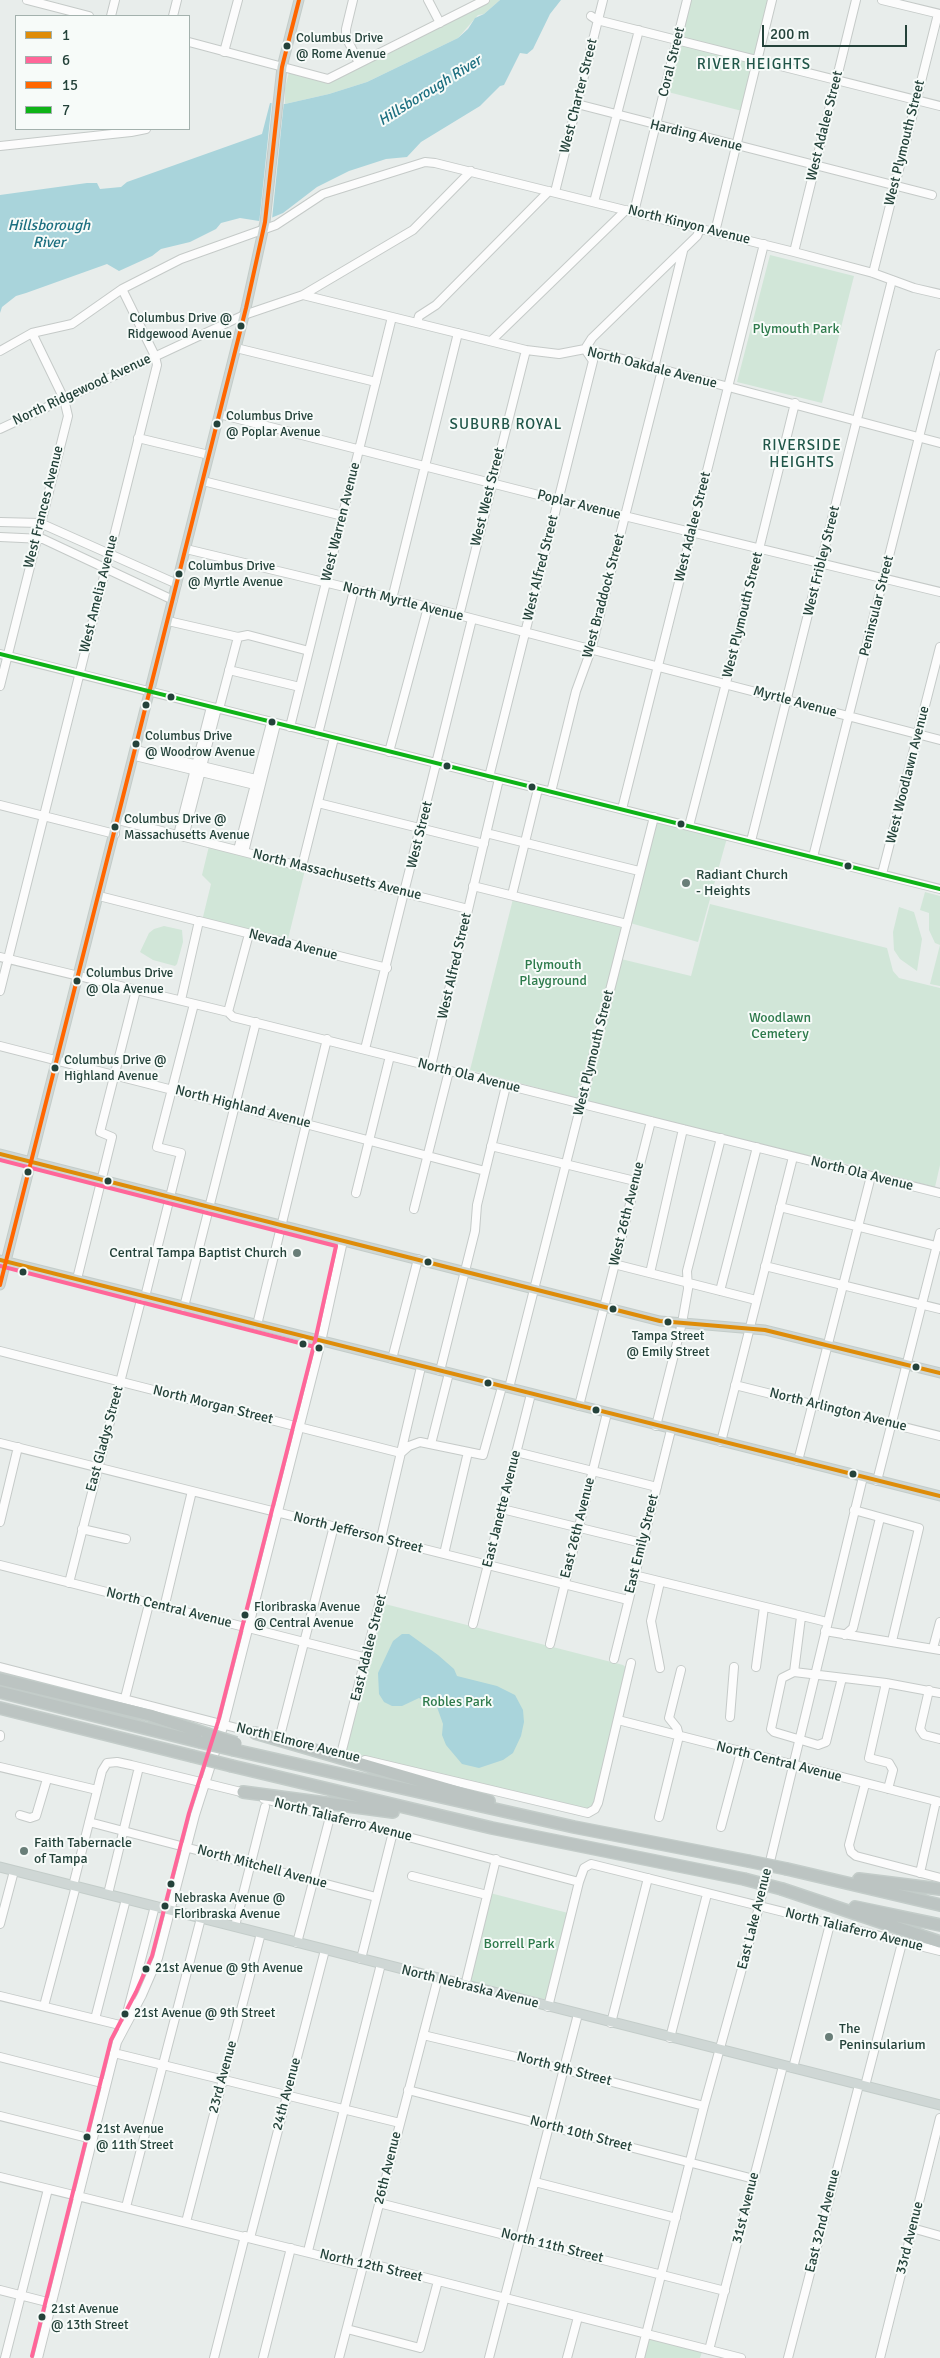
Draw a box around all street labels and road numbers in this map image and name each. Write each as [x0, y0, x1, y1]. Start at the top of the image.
street label: Coral Street [655, 25, 689, 99]
street label: West Charter Street [557, 37, 601, 155]
street label: West Adalee Street [803, 69, 847, 183]
street label: West Plymouth Street [881, 78, 929, 208]
street label: Harding Avenue [648, 116, 744, 156]
street label: North Kinyon Avenue [626, 202, 752, 248]
street label: North Oakdale Avenue [585, 344, 719, 392]
street label: North Ridgewood Avenue [10, 351, 154, 429]
street label: West Frances Avenue [21, 444, 67, 570]
street label: West West Street [468, 446, 508, 548]
street label: West Warren Avenue [318, 461, 364, 583]
street label: West Adalee Street [671, 470, 715, 584]
street label: Poplar Avenue [535, 487, 623, 523]
street label: West Fribley Street [800, 504, 844, 618]
street label: West Alfred Street [520, 513, 562, 623]
street label: West Braddock Street [579, 532, 629, 660]
street label: West Amelia Avenue [76, 533, 122, 655]
street label: West Plymouth Street [719, 550, 767, 680]
street label: Peninsular Street [856, 554, 898, 658]
street label: North Myrtle Avenue [341, 579, 465, 625]
street label: Myrtle Avenue [751, 683, 839, 721]
street label: West Woodlawn Avenue [883, 704, 933, 846]
street label: West Street [404, 800, 436, 870]
street label: North Massachusetts Avenue [251, 846, 423, 904]
street label: West Alfred Street [435, 911, 475, 1021]
street label: Nevada Avenue [247, 926, 339, 964]
street label: West Plymouth Street [570, 988, 618, 1118]
street label: North Ola Avenue [416, 1055, 522, 1097]
street label: North Highland Avenue [173, 1082, 313, 1132]
street label: North Ola Avenue [809, 1153, 915, 1195]
street label: West 26th Avenue [606, 1160, 648, 1268]
street label: North Morgan Street [151, 1382, 275, 1428]
street label: East Gladys Street [83, 1384, 127, 1494]
street label: North Arlington Avenue [768, 1385, 908, 1435]
street label: East Janette Avenue [479, 1449, 525, 1569]
street label: East 26th Avenue [557, 1476, 599, 1580]
street label: East Emily Street [622, 1493, 662, 1595]
street label: North Jefferson Street [292, 1509, 424, 1557]
street label: North Central Avenue [104, 1584, 234, 1632]
street label: East Adalee Street [348, 1593, 390, 1703]
street label: North Elmore Avenue [234, 1719, 362, 1767]
street label: North Central Avenue [714, 1738, 844, 1786]
street label: North Taliaferro Avenue [272, 1795, 414, 1845]
street label: North Mitchell Avenue [195, 1842, 329, 1892]
street label: East Lake Avenue [734, 1867, 776, 1971]
street label: North Taliaferro Avenue [783, 1905, 925, 1955]
street label: North Nebraska Avenue [400, 1962, 540, 2012]
street label: 23rd Avenue [205, 2039, 241, 2115]
street label: North 9th Street [515, 2048, 613, 2090]
street label: 24th Avenue [269, 2056, 305, 2132]
street label: North 10th Street [528, 2112, 634, 2156]
street label: 26th Avenue [371, 2130, 405, 2206]
street label: East 32nd Avenue [802, 2168, 844, 2274]
street label: 31st Avenue [729, 2171, 763, 2245]
street label: 33rd Avenue [893, 2200, 927, 2276]
street label: North 11th Street [499, 2225, 605, 2267]
street label: North 12th Street [318, 2246, 424, 2286]

